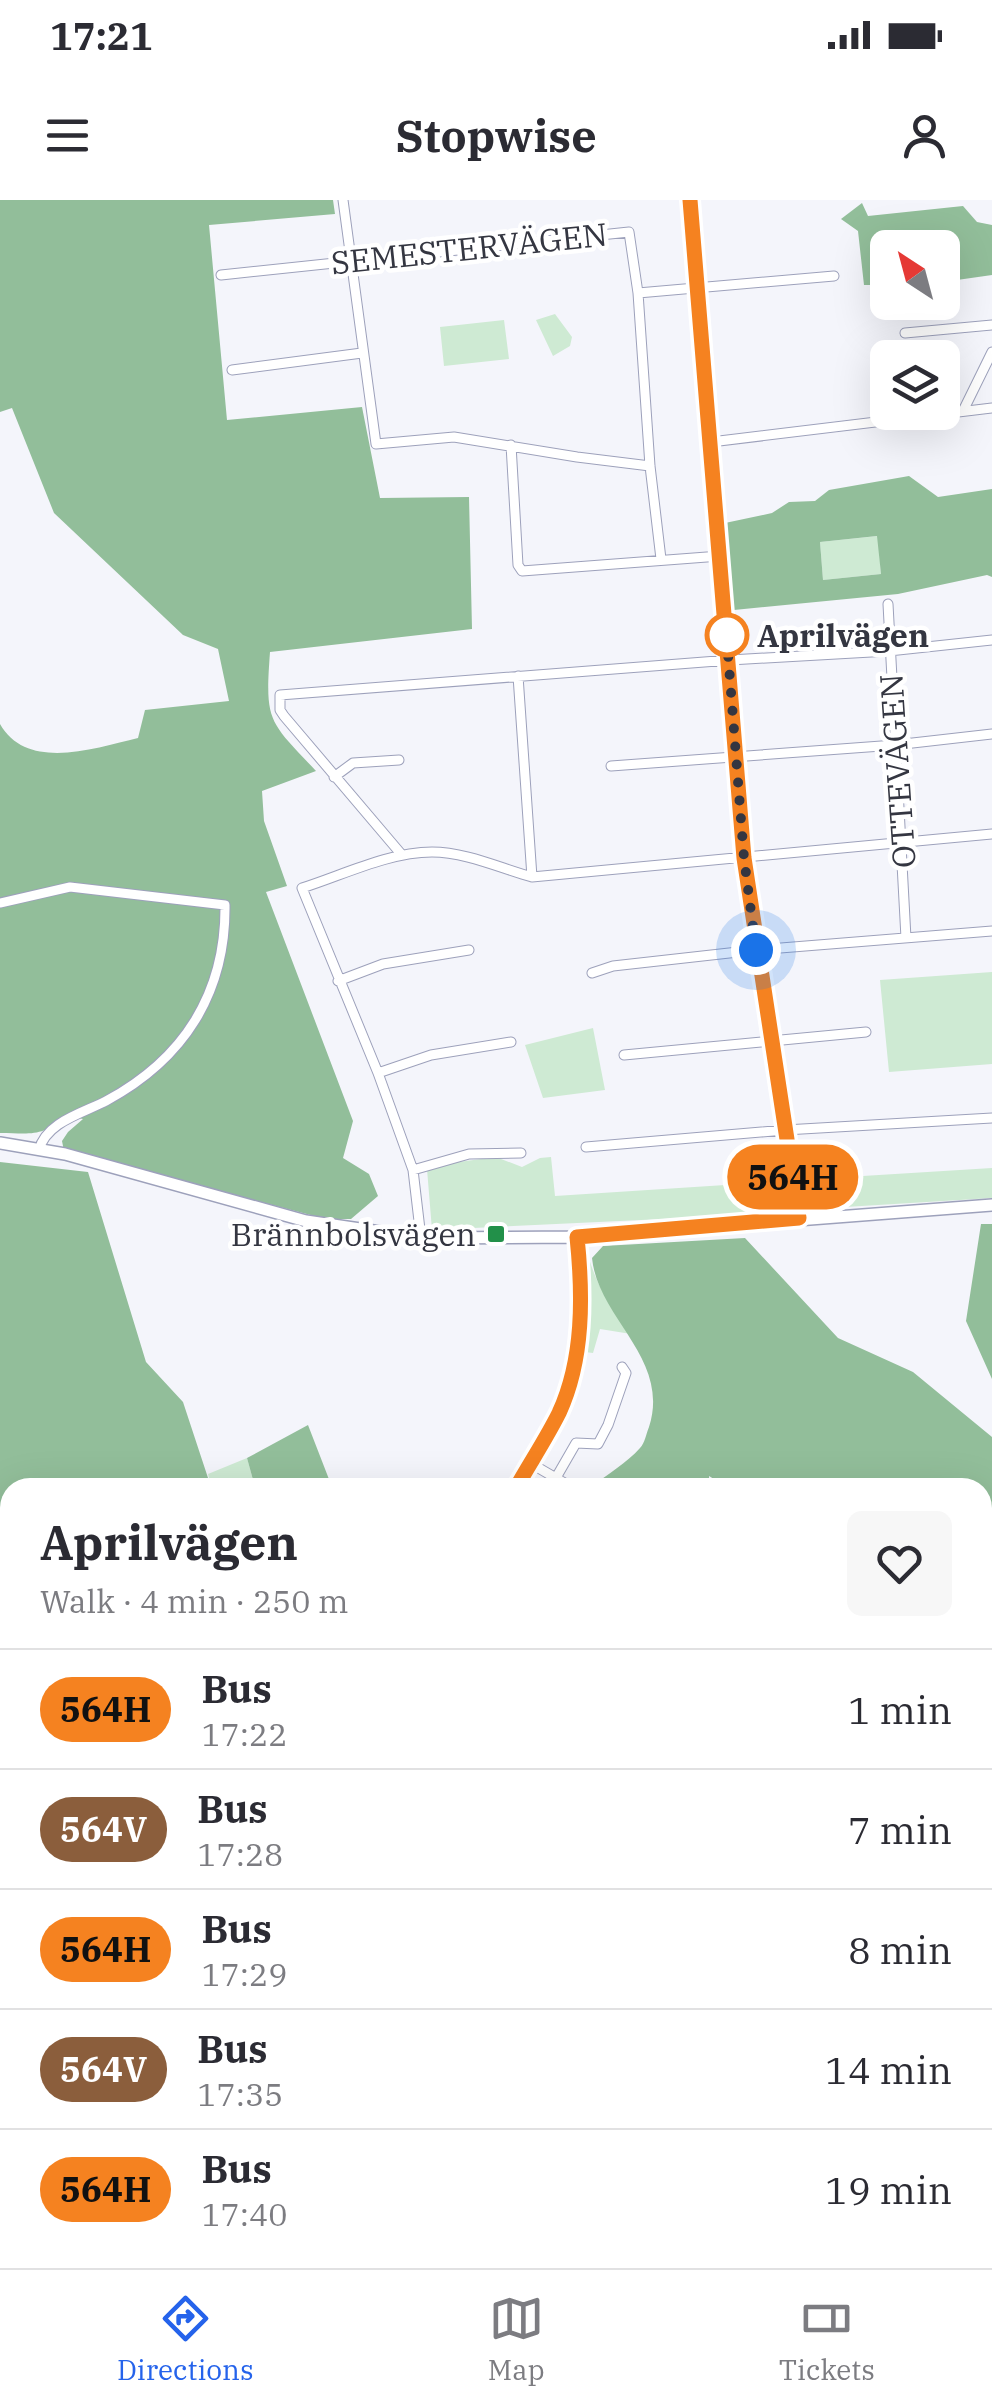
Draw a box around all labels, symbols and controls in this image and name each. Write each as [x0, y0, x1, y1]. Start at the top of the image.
text: 17:21 [50, 11, 153, 60]
text: Stopwise [395, 106, 597, 164]
icon: menu [40, 108, 95, 163]
icon: person [897, 108, 952, 163]
street label: SEMESTERVÄGEN [329, 213, 609, 283]
north arrow [870, 230, 960, 320]
map controls [870, 230, 960, 430]
button: layers [870, 340, 960, 430]
marker: Aprilvägen [706, 614, 748, 656]
place label: Aprilvägen [757, 614, 929, 656]
street label: OTTEVÄGEN [869, 672, 925, 870]
your location [731, 925, 781, 975]
line badge: 564H [723, 1144, 863, 1210]
text: 564H [747, 1154, 839, 1200]
place label: Brännbolsvägen [231, 1213, 476, 1255]
marker: Brännbolsvägen [485, 1223, 507, 1245]
text: Aprilvägen [40, 1511, 298, 1573]
button: heart [847, 1511, 952, 1616]
text: Walk · 4 min · 250 m [40, 1580, 348, 1622]
text: Bus [201, 1664, 272, 1713]
text: 1 min [848, 1685, 952, 1734]
text: 564H [60, 1686, 151, 1732]
text: 17:22 [201, 1713, 287, 1755]
text: Bus [197, 1784, 268, 1833]
text: 7 min [848, 1805, 952, 1854]
text: 564V [60, 1806, 147, 1852]
text: 17:28 [197, 1833, 283, 1875]
text: Bus [201, 1904, 272, 1953]
text: 8 min [848, 1925, 952, 1974]
text: 564H [60, 1926, 151, 1972]
text: 17:29 [201, 1953, 287, 1995]
text: Bus [197, 2024, 268, 2073]
text: 14 min [825, 2045, 952, 2094]
text: 564V [60, 2046, 147, 2092]
text: 17:35 [197, 2073, 283, 2115]
text: Bus [201, 2144, 272, 2193]
text: 19 min [825, 2165, 952, 2214]
text: 564H [60, 2166, 151, 2212]
text: 17:40 [201, 2193, 287, 2235]
tab: Directions [117, 2291, 254, 2388]
tab: Map [488, 2291, 545, 2388]
tab: Tickets [779, 2291, 875, 2388]

